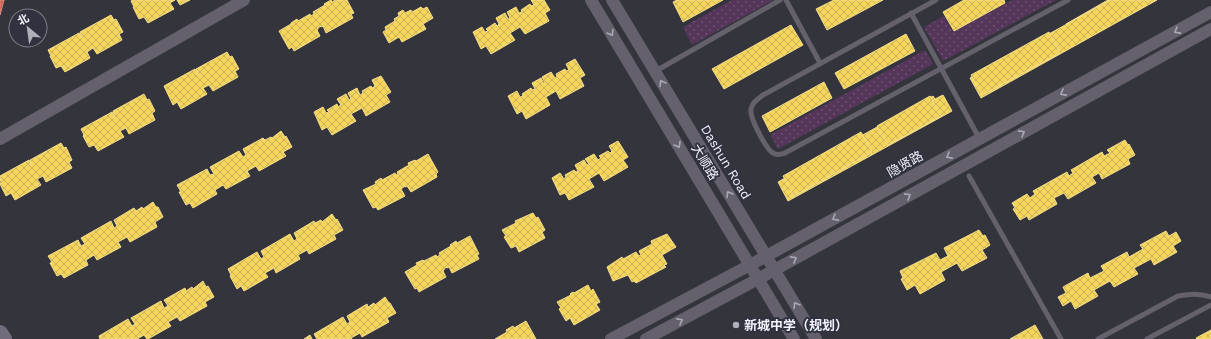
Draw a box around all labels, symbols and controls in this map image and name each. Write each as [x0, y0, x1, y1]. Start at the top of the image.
north arrow [8, 8, 48, 48]
text: 北 [15, 11, 31, 28]
one-way arrow [1174, 26, 1181, 33]
one-way arrow [607, 29, 614, 36]
one-way arrow [659, 80, 666, 87]
one-way arrow [1060, 89, 1067, 96]
street label: Dashun Road [698, 122, 754, 202]
one-way arrow [1018, 131, 1025, 138]
one-way arrow [674, 141, 681, 148]
street label: 大顺路 [689, 141, 721, 183]
street label: 隐贤路 [884, 148, 926, 180]
one-way arrow [946, 151, 953, 158]
one-way arrow [726, 191, 734, 198]
one-way arrow [904, 193, 911, 200]
one-way arrow [832, 214, 839, 221]
one-way arrow [790, 256, 798, 263]
one-way arrow [793, 302, 800, 309]
one-way arrow [676, 318, 683, 325]
place label: 新城中学（规划） [744, 318, 848, 333]
marker: 新城中学（规划） [731, 320, 741, 330]

